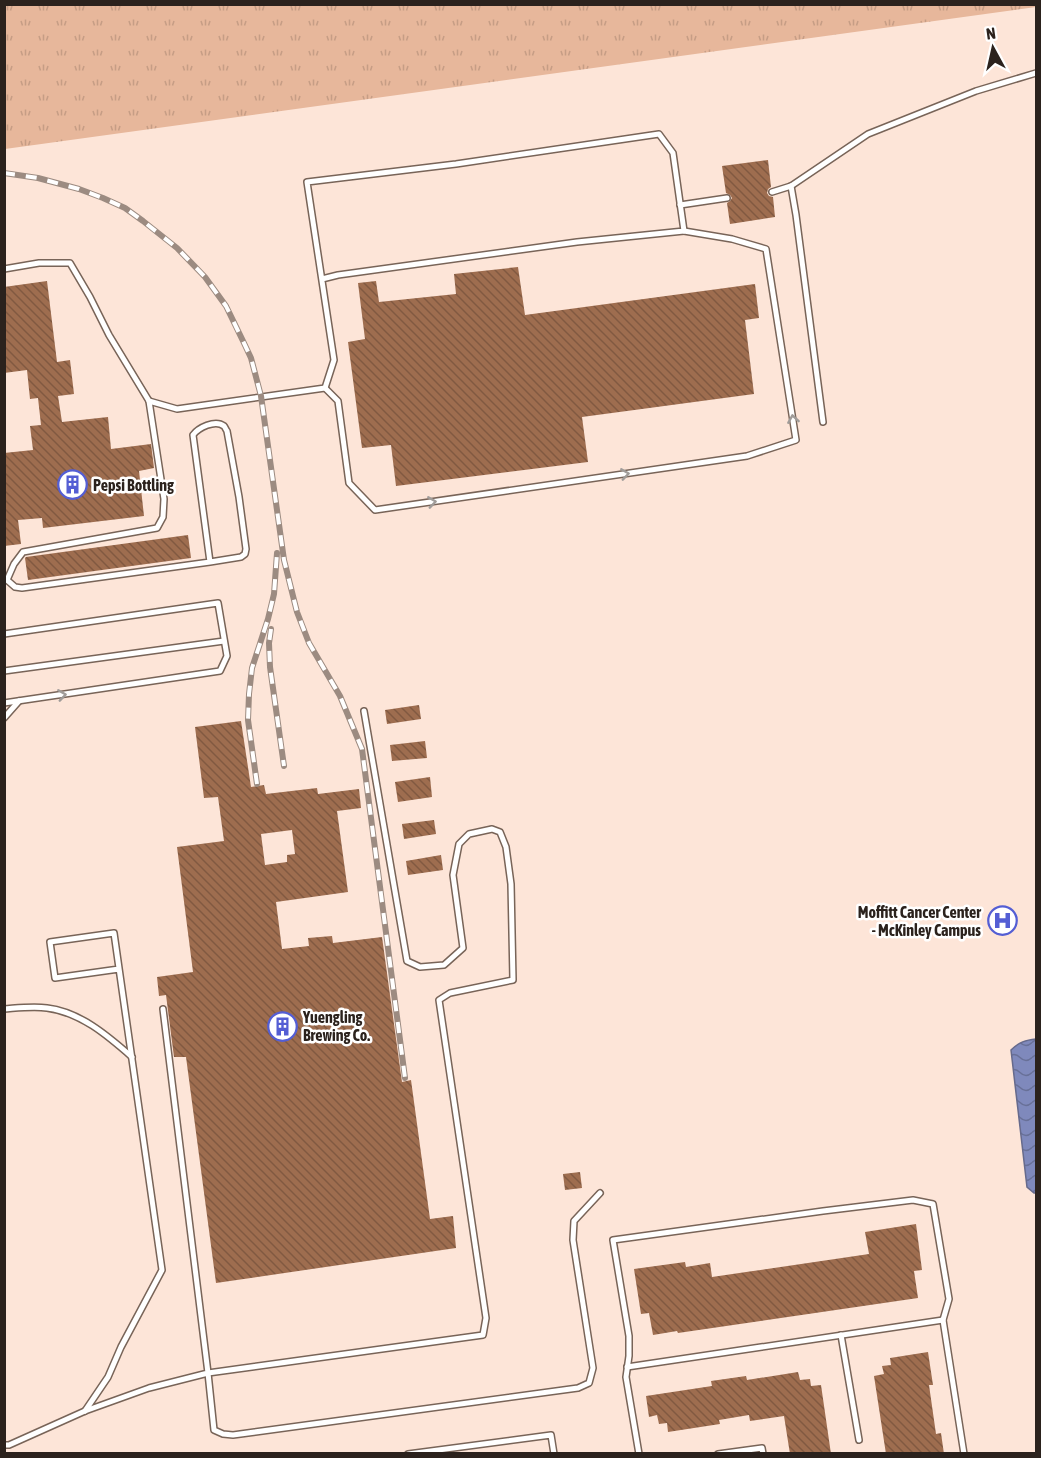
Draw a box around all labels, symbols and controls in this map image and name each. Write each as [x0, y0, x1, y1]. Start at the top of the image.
north arrow [963, 18, 1023, 78]
text: N [985, 24, 997, 43]
one-way arrow [787, 415, 799, 424]
one-way arrow [621, 468, 630, 480]
building icon: Pepsi Bottling [56, 469, 88, 501]
place label: Pepsi Bottling [93, 476, 174, 494]
one-way arrow [428, 496, 437, 508]
one-way arrow [58, 689, 67, 701]
place label: Moffitt Cancer Center - McKinley Campus [858, 903, 981, 939]
hospital icon: Moffitt Cancer Center - McKinley Campus [986, 905, 1018, 937]
place label: Yuengling Brewing Co. [302, 1008, 370, 1044]
building icon: Yuengling Brewing Co. [266, 1010, 298, 1042]

